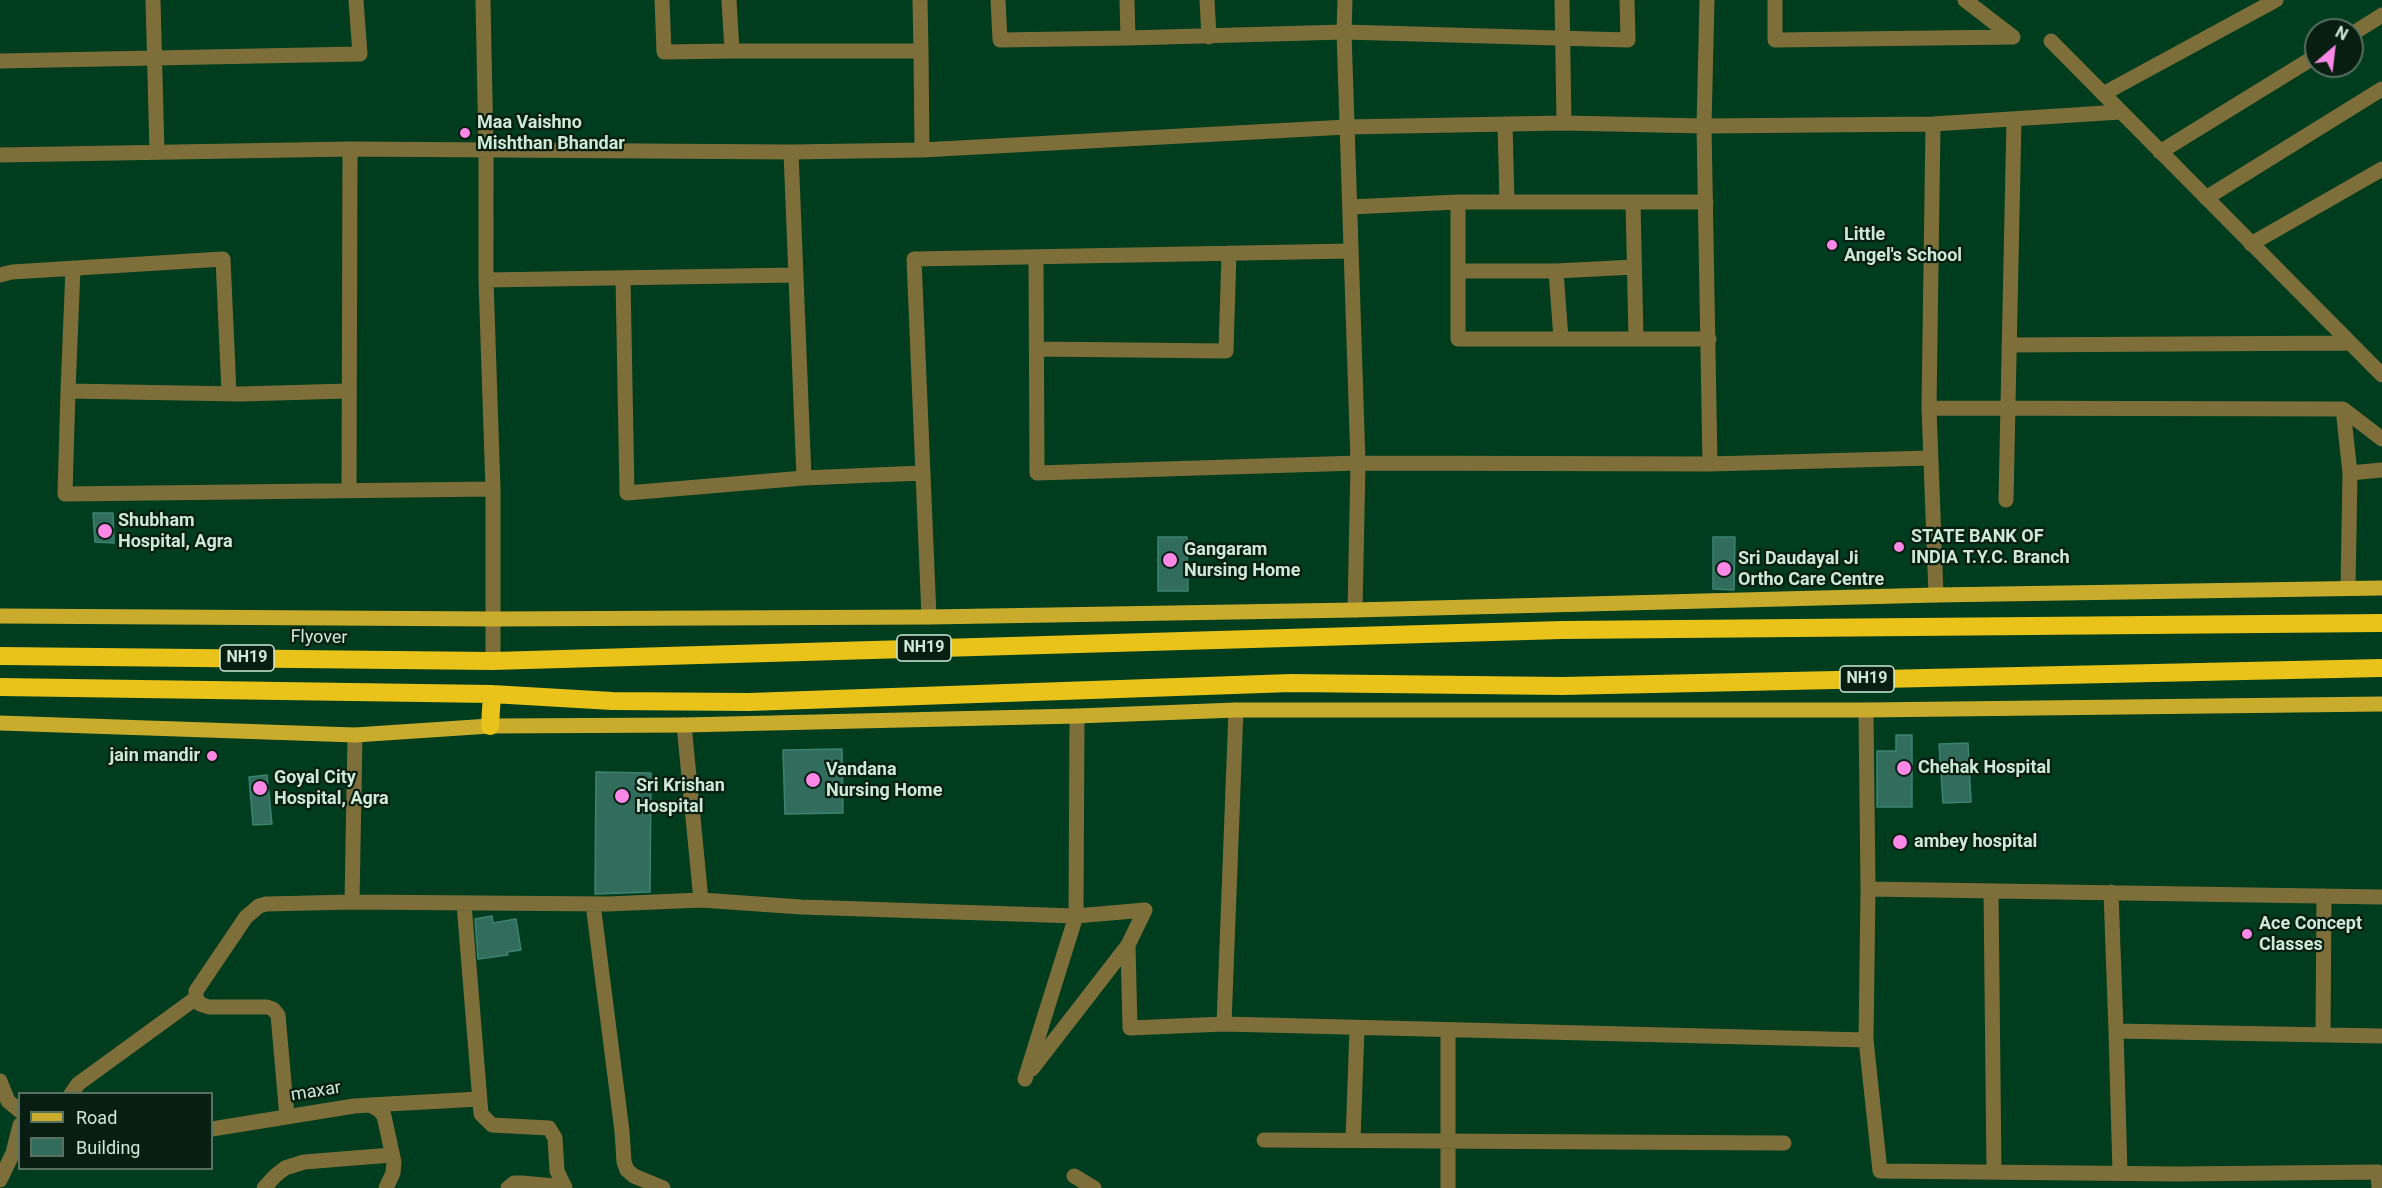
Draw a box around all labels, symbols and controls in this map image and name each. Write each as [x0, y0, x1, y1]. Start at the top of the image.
north arrow [2304, 18, 2364, 78]
text: N [2332, 22, 2351, 44]
place label: Maa Vaishno Mishthan Bhandar [477, 112, 625, 154]
marker: Maa Vaishno Mishthan Bhandar [458, 126, 472, 140]
place label: Little Angel's School [1844, 224, 1962, 266]
marker: Little Angel's School [1825, 238, 1839, 252]
place label: Shubham Hospital, Agra [118, 510, 233, 552]
marker: Shubham Hospital, Agra [96, 522, 114, 540]
place label: STATE BANK OF INDIA T.Y.C. Branch [1911, 526, 2070, 568]
place label: Gangaram Nursing Home [1184, 539, 1300, 582]
marker: STATE BANK OF INDIA T.Y.C. Branch [1892, 540, 1906, 554]
place label: Sri Daudayal Ji Ortho Care Centre [1738, 548, 1884, 590]
marker: Gangaram Nursing Home [1161, 551, 1179, 569]
marker: Sri Daudayal Ji Ortho Care Centre [1715, 560, 1733, 578]
street label: Flyover [290, 627, 348, 649]
road number: NH19 [897, 635, 951, 661]
road number: NH19 [220, 645, 274, 671]
road number: NH19 [1840, 666, 1894, 692]
place label: jain mandir [110, 745, 200, 767]
marker: jain mandir [205, 749, 219, 763]
place label: Chehak Hospital [1918, 757, 2051, 779]
place label: Vandana Nursing Home [826, 759, 942, 802]
marker: Chehak Hospital [1895, 759, 1913, 777]
place label: Goyal City Hospital, Agra [274, 767, 389, 810]
marker: Vandana Nursing Home [804, 771, 822, 789]
place label: Sri Krishan Hospital [636, 775, 725, 818]
marker: Goyal City Hospital, Agra [251, 779, 269, 797]
marker: Sri Krishan Hospital [613, 787, 631, 805]
place label: ambey hospital [1914, 831, 2037, 853]
marker: ambey hospital [1891, 833, 1909, 851]
place label: Ace Concept Classes [2259, 913, 2362, 956]
marker: Ace Concept Classes [2240, 927, 2254, 941]
street label: maxar [289, 1077, 343, 1107]
legend [18, 1092, 213, 1170]
text: Road [76, 1107, 117, 1128]
text: Building [76, 1137, 140, 1158]

